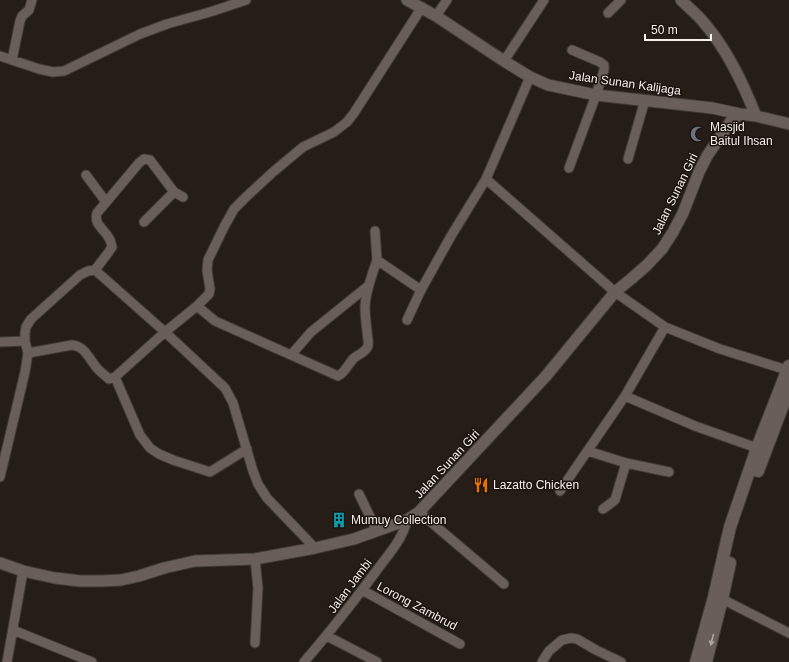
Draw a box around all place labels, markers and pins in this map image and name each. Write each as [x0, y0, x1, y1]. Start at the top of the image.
place label: Masjid Baitul Ihsan [710, 120, 773, 148]
mosque icon: Masjid Baitul Ihsan [689, 125, 707, 143]
restaurant icon: Lazatto Chicken [472, 476, 490, 494]
place label: Lazatto Chicken [493, 478, 579, 492]
building icon: Mumuy Collection [330, 511, 348, 529]
place label: Mumuy Collection [351, 513, 446, 527]

